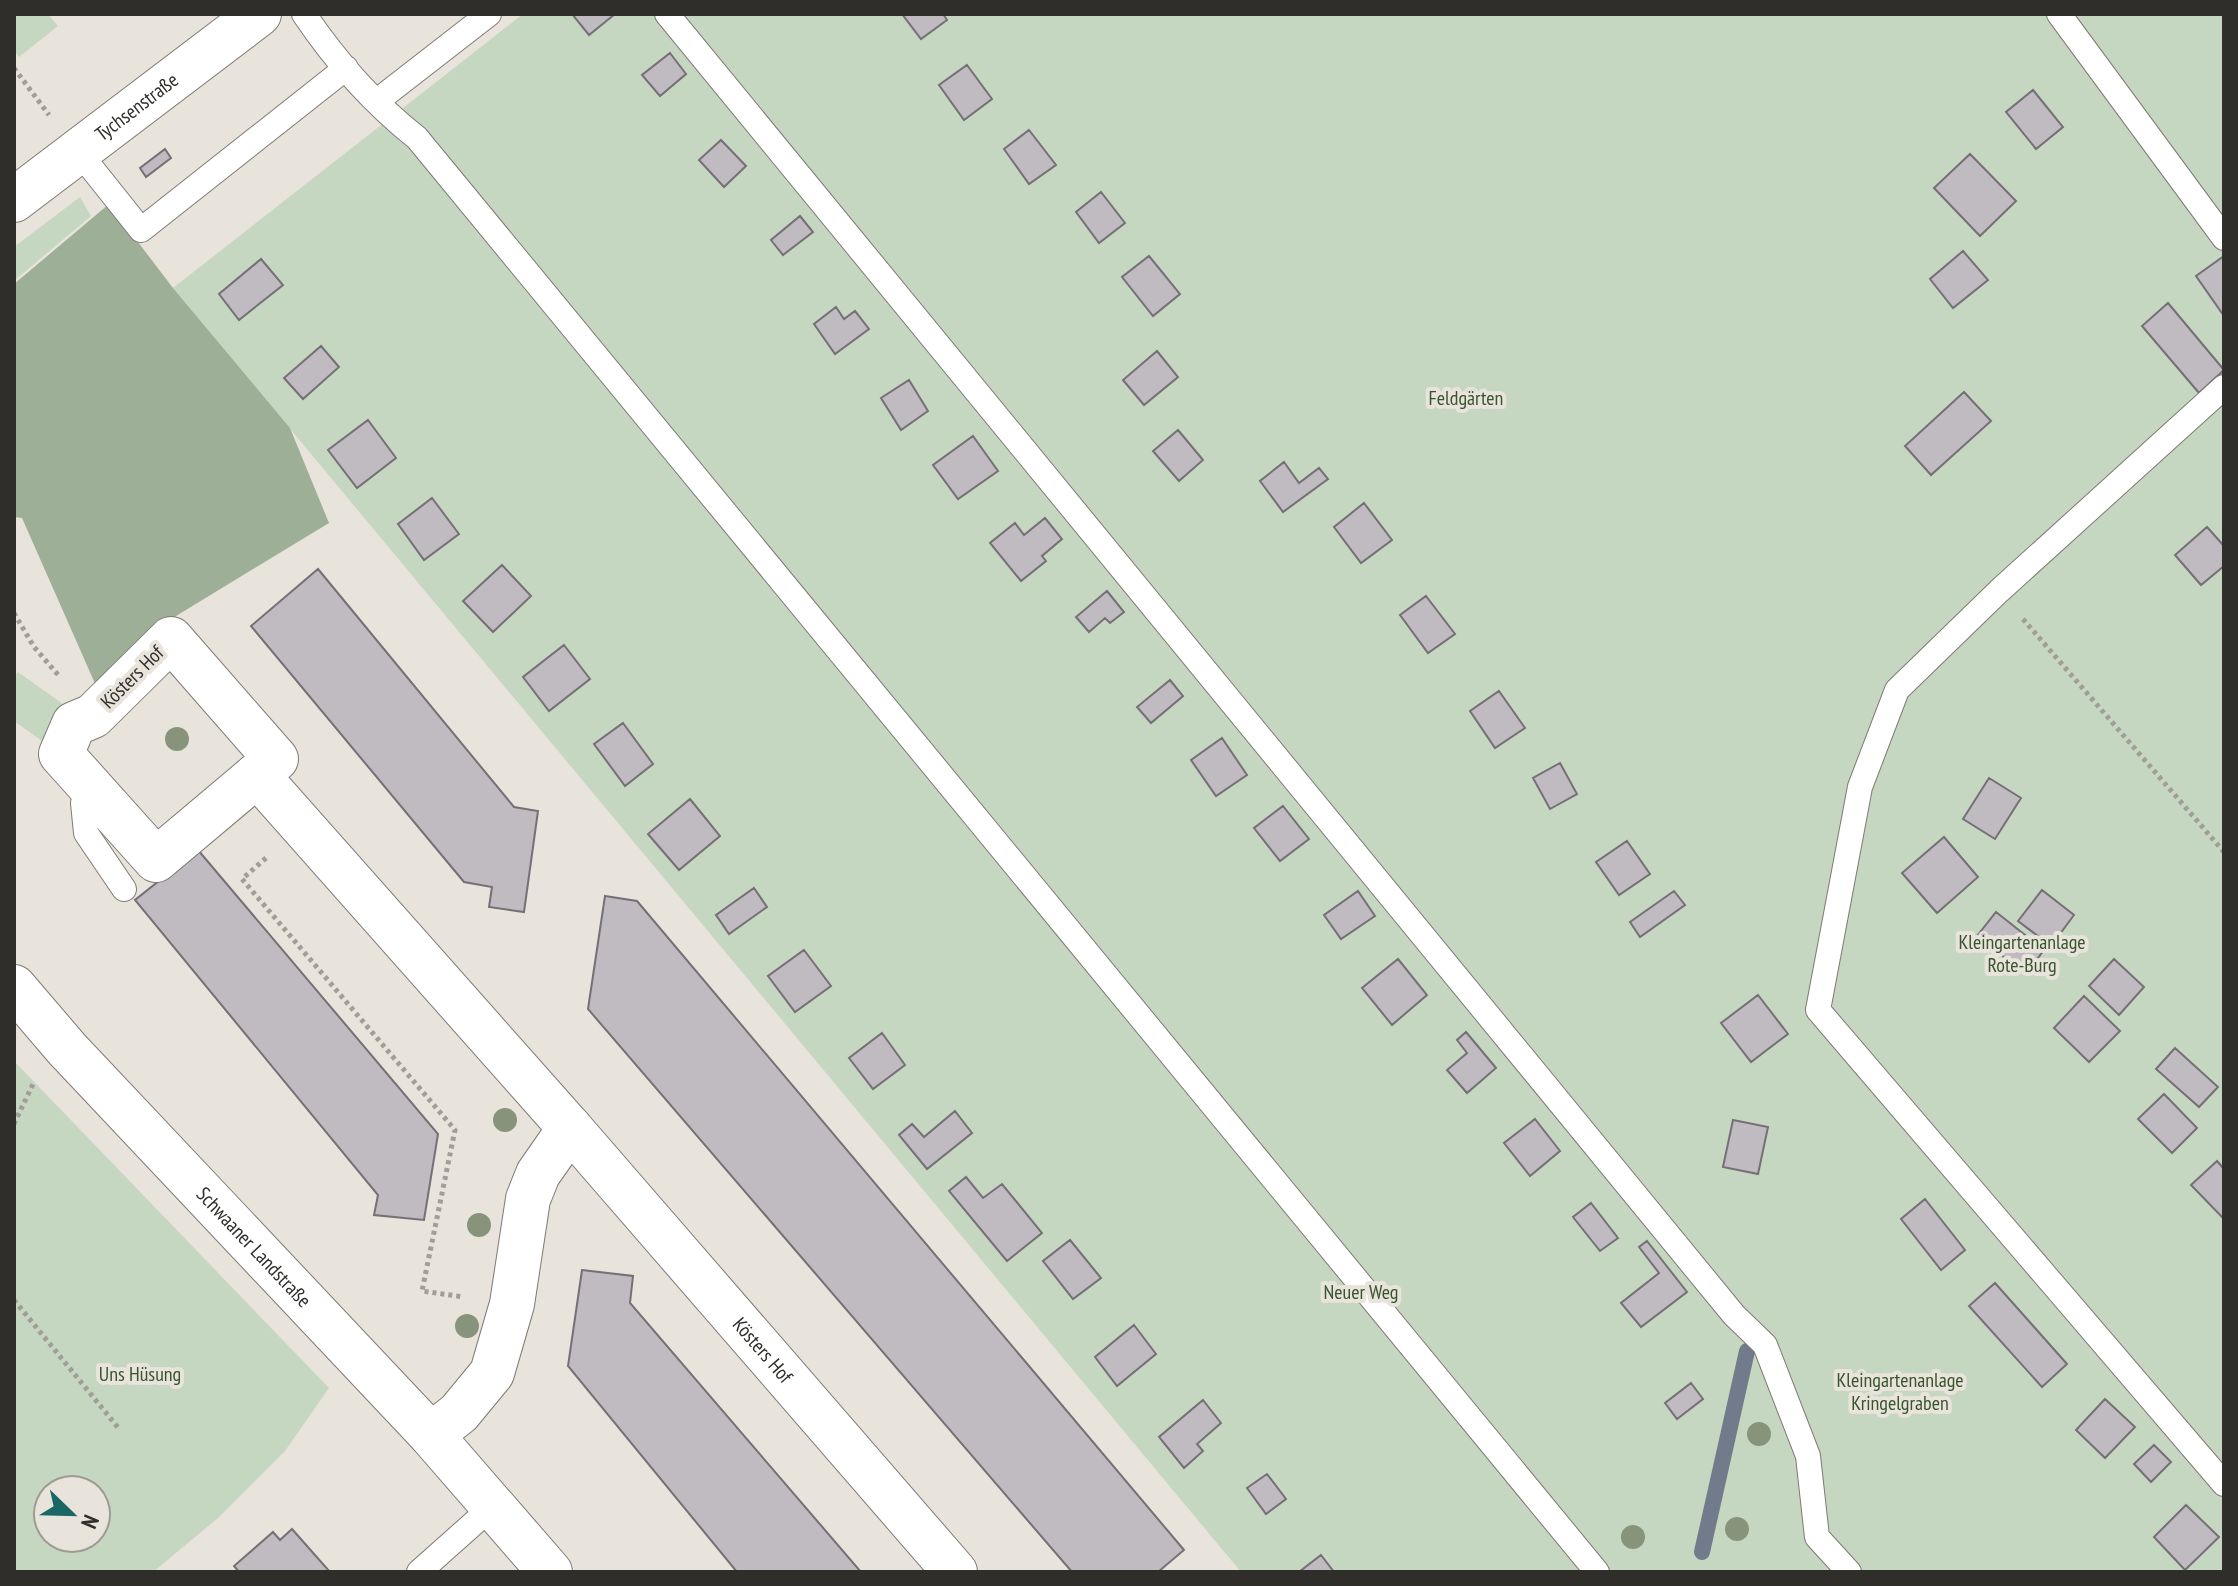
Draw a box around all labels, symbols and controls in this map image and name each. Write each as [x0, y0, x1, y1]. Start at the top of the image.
street label: Tychsenstraße [90, 67, 184, 147]
park label: Feldgärten [1429, 385, 1503, 411]
street label: Kösters Hof [95, 639, 170, 714]
park label: Kleingartenanlage Rote-Burg [1958, 929, 2086, 978]
street label: Schwaaner Landstraße [191, 1181, 317, 1313]
park label: Neuer Weg [1324, 1279, 1398, 1305]
street label: Kösters Hof [727, 1312, 799, 1389]
park label: Uns Hüsung [99, 1361, 181, 1387]
park label: Kleingartenanlage Kringelgraben [1836, 1367, 1964, 1416]
north arrow [32, 1474, 112, 1554]
text: N [75, 1511, 106, 1533]

